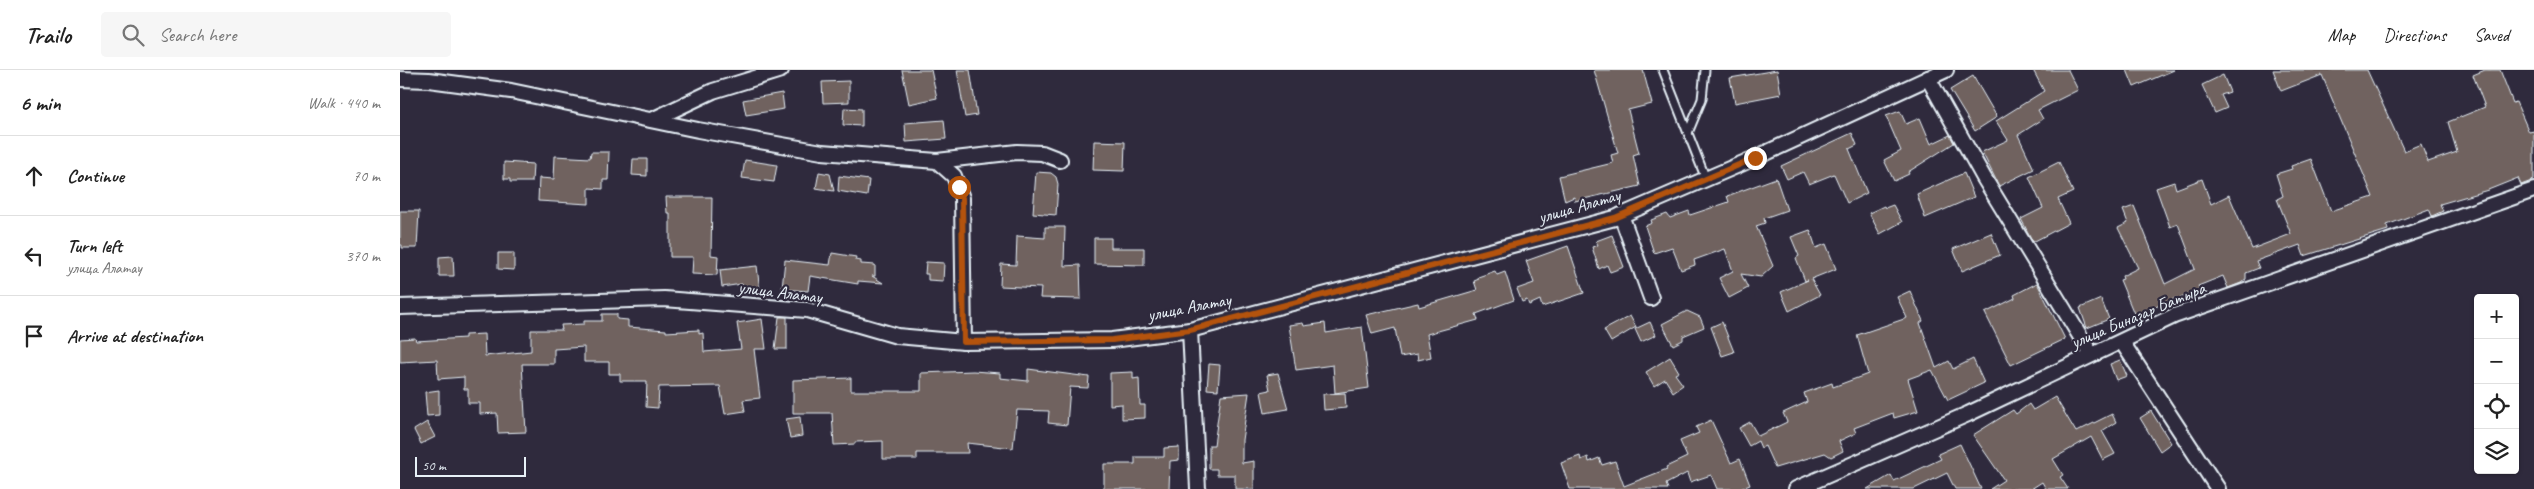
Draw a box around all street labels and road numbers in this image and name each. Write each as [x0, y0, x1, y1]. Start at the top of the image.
street label: улица Алатау [1535, 183, 1624, 228]
street label: улица Алатау [736, 276, 825, 308]
street label: улица Биназар Батыра [2066, 276, 2210, 355]
street label: улица Алатау [1145, 288, 1234, 326]

